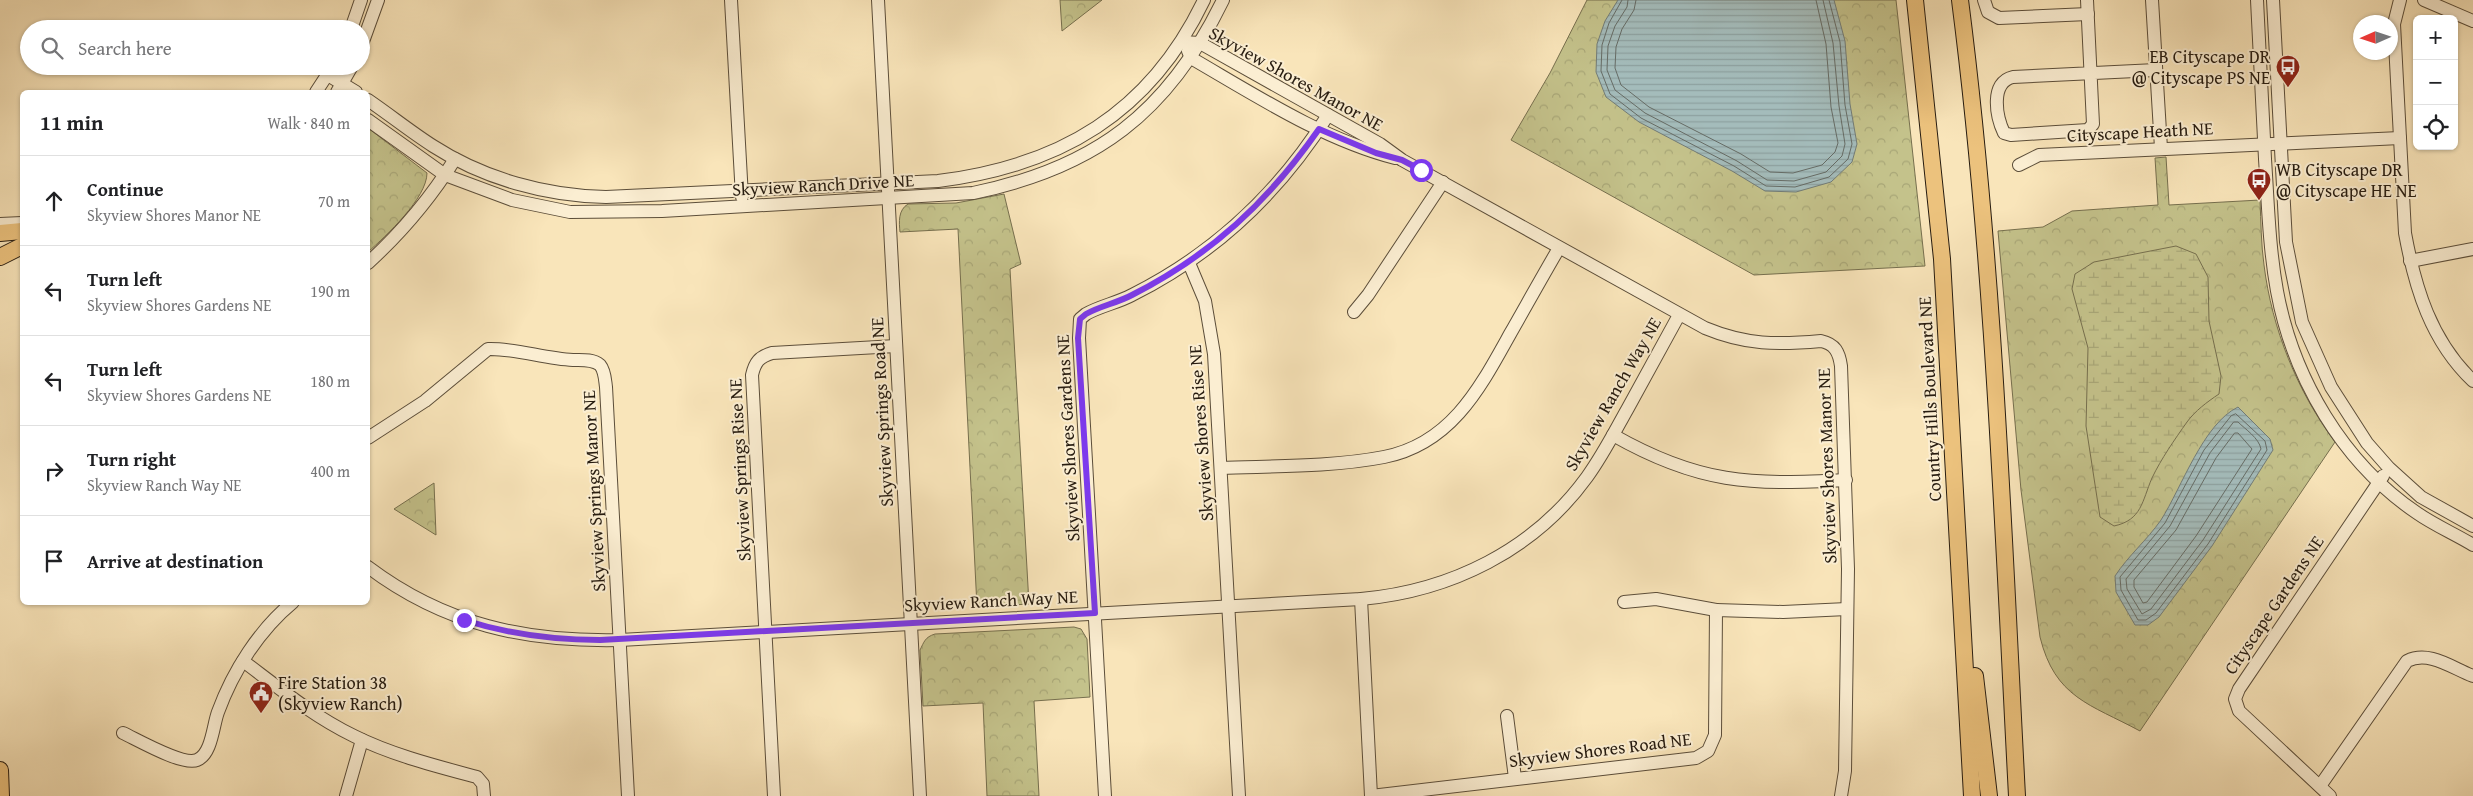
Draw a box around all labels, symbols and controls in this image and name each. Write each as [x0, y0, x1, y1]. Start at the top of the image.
north arrow [2353, 15, 2398, 60]
map controls [2413, 15, 2458, 150]
button: + [2413, 15, 2458, 60]
street label: Skyview Shores Manor NE [1204, 19, 1388, 138]
search box [20, 20, 370, 75]
icon: search [38, 34, 66, 62]
text: Search here [78, 34, 172, 62]
place label: EB Cityscape DR @ Cityscape PS NE [2132, 43, 2271, 91]
bus stop icon: EB Cityscape DR @ Cityscape PS NE [2275, 54, 2301, 88]
button: − [2413, 60, 2458, 105]
button: locate [2413, 105, 2458, 150]
text: 11 min [40, 107, 103, 138]
text: Walk · 840 m [267, 111, 350, 135]
street label: Cityscape Heath NE [2066, 114, 2214, 149]
place label: WB Cityscape DR @ Cityscape HE NE [2276, 156, 2417, 204]
route start [1410, 159, 1433, 182]
street label: Skyview Ranch Drive NE [731, 166, 915, 203]
bus stop icon: WB Cityscape DR @ Cityscape HE NE [2246, 167, 2272, 201]
text: Continue [87, 175, 164, 203]
icon: ahead [40, 187, 68, 215]
text: 70 m [318, 189, 350, 213]
text: Skyview Shores Manor NE [87, 203, 261, 227]
text: Turn left [87, 265, 162, 293]
icon: left [40, 277, 68, 305]
text: 190 m [310, 279, 350, 303]
text: Skyview Shores Gardens NE [87, 293, 271, 317]
street label: Country Hills Boulevard NE [1911, 296, 1948, 502]
street label: Skyview Ranch Way NE [1557, 312, 1668, 476]
street label: Skyview Springs Road NE [863, 317, 900, 507]
street label: Skyview Shores Gardens NE [1049, 334, 1086, 542]
street label: Skyview Shores Rise NE [1181, 344, 1220, 522]
text: Turn left [87, 355, 162, 383]
icon: left [40, 367, 68, 395]
street label: Skyview Shores Manor NE [1810, 368, 1843, 564]
text: 180 m [310, 369, 350, 393]
street label: Skyview Springs Rise NE [721, 378, 758, 562]
text: Skyview Shores Gardens NE [87, 383, 271, 407]
street label: Skyview Springs Manor NE [575, 389, 612, 593]
text: Turn right [87, 445, 176, 473]
icon: right [40, 457, 68, 485]
text: 400 m [310, 459, 350, 483]
text: Skyview Ranch Way NE [87, 473, 241, 497]
street label: Cityscape Gardens NE [2217, 530, 2330, 680]
icon: arrive [40, 547, 68, 575]
text: Arrive at destination [87, 547, 263, 575]
street label: Skyview Ranch Way NE [903, 582, 1078, 619]
route end [453, 609, 476, 632]
place label: Fire Station 38 (Skyview Ranch) [278, 669, 402, 717]
public building icon: Fire Station 38 (Skyview Ranch) [248, 680, 274, 714]
street label: Skyview Shores Road NE [1507, 725, 1693, 774]

